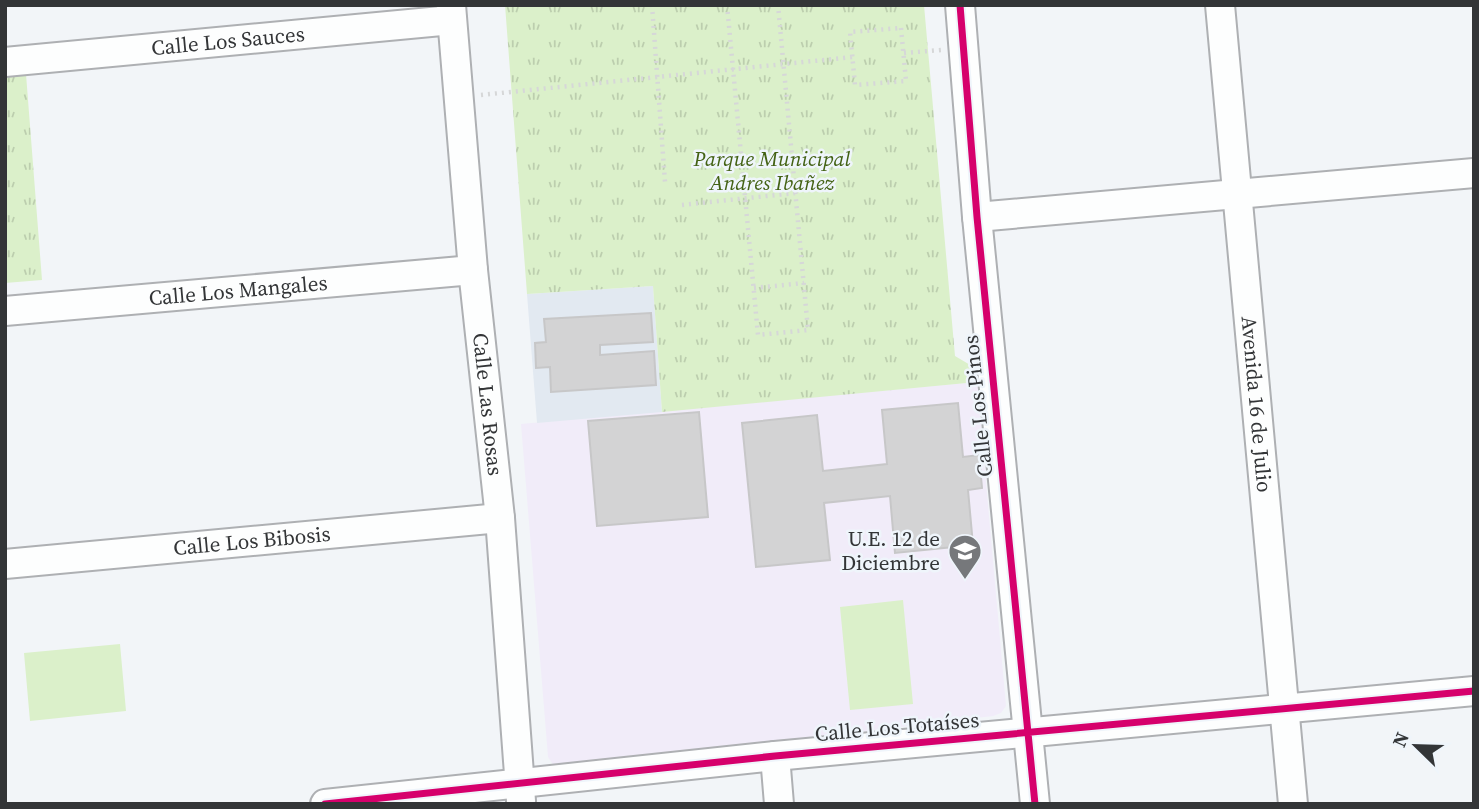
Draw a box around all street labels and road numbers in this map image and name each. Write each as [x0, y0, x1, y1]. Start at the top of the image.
street label: Calle Los Sauces [150, 19, 306, 62]
street label: Calle Los Mangales [147, 268, 329, 312]
street label: Avenida 16 de Julio [1234, 315, 1279, 494]
street label: Calle Las Rosas [466, 331, 510, 477]
street label: Calle Los Pinos [956, 334, 999, 478]
street label: Calle Los Bibosis [172, 519, 332, 562]
street label: Calle Los Totaíses [814, 705, 980, 748]

